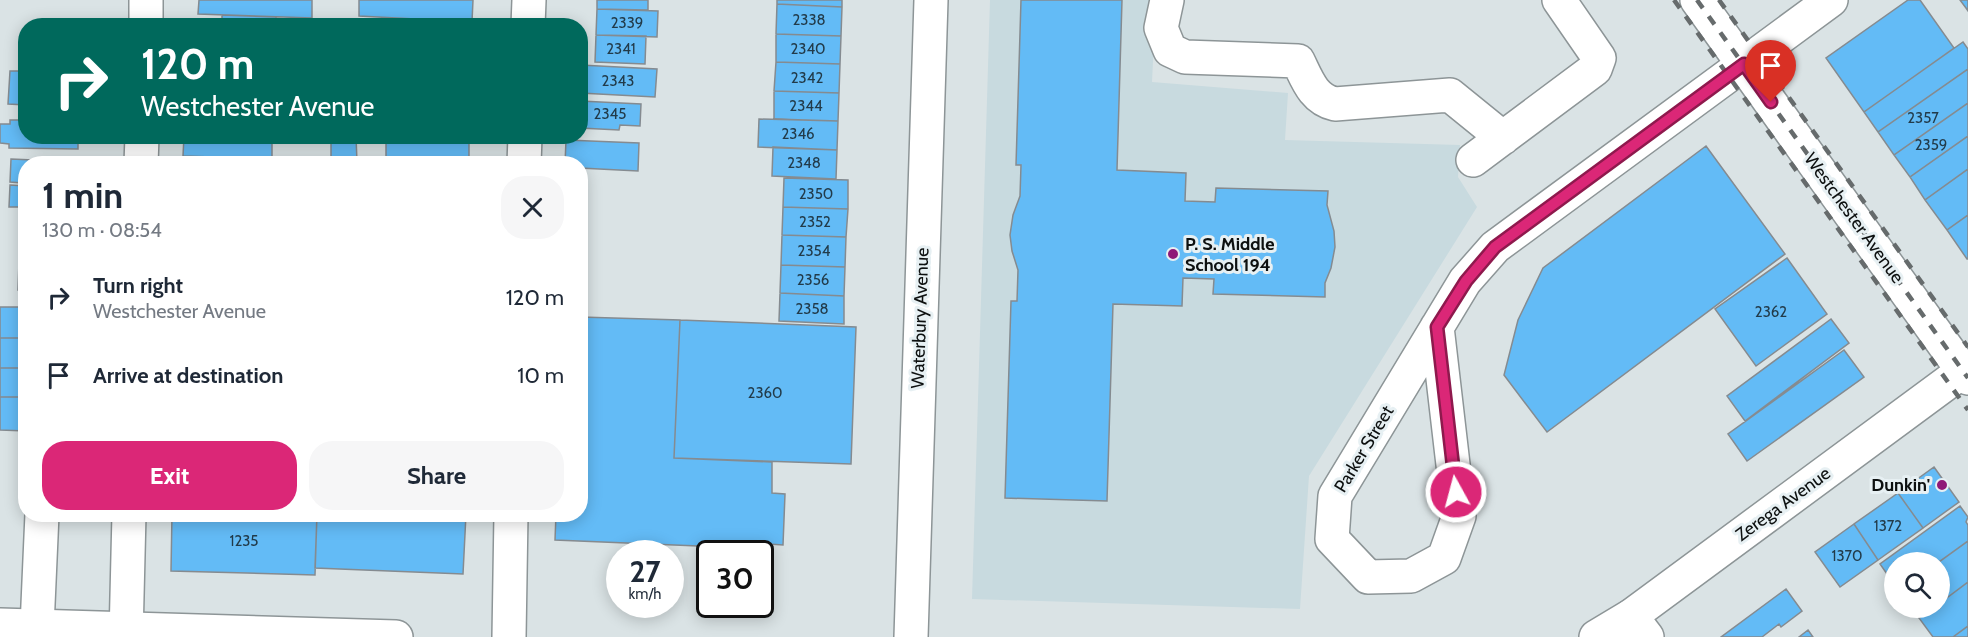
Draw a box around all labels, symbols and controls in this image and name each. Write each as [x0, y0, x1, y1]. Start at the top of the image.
house number: 2338 [792, 11, 826, 29]
house number: 2339 [611, 14, 643, 32]
text: 120 m [141, 38, 254, 90]
house number: 2341 [606, 40, 636, 58]
house number: 2340 [790, 40, 826, 58]
pin [1745, 40, 1796, 102]
icon: right [42, 42, 120, 120]
icon: arrive [1754, 49, 1787, 82]
house number: 2342 [791, 69, 823, 87]
house number: 2343 [602, 72, 634, 90]
text: Westchester Avenue [141, 90, 374, 123]
house number: 2344 [789, 97, 823, 115]
house number: 2345 [594, 105, 626, 123]
house number: 2357 [1907, 109, 1939, 127]
house number: 2346 [781, 125, 815, 143]
house number: 2359 [1915, 136, 1947, 154]
street label: Westchester Avenue [1799, 149, 1909, 287]
house number: 2348 [787, 154, 821, 172]
text: 1 min [42, 173, 123, 217]
button: close [501, 176, 564, 239]
house number: 2350 [799, 185, 833, 203]
house number: 2352 [799, 213, 831, 231]
text: 130 m · 08:54 [42, 218, 162, 242]
place label: P. S. Middle School 194 [1185, 233, 1274, 276]
house number: 2354 [798, 242, 831, 260]
street label: Waterbury Avenue [907, 247, 933, 389]
marker: P. S. Middle School 194 [1166, 247, 1180, 261]
house number: 2356 [797, 271, 829, 289]
text: Turn right [93, 272, 183, 299]
icon: right [42, 281, 75, 314]
text: 120 m [506, 284, 564, 311]
text: Westchester Avenue [93, 299, 266, 323]
house number: 2358 [795, 300, 829, 318]
house number: 2362 [1755, 303, 1787, 321]
icon: arrive [42, 359, 75, 392]
text: Arrive at destination [93, 362, 283, 389]
text: 10 m [517, 362, 564, 389]
house number: 2360 [748, 384, 782, 402]
street label: Parker Street [1330, 402, 1398, 496]
button: Exit [42, 441, 297, 510]
button: Share [309, 441, 564, 510]
position arrow [1424, 460, 1488, 524]
street label: Zerega Avenue [1731, 462, 1835, 546]
place label: Dunkin' [1871, 474, 1930, 496]
marker: Dunkin' [1935, 478, 1949, 492]
house number: 1372 [1874, 517, 1902, 535]
house number: 1235 [230, 532, 258, 550]
speed limit sign: 30 [696, 540, 774, 618]
house number: 1370 [1832, 547, 1862, 565]
map controls [1884, 552, 1950, 618]
button: search [1884, 552, 1950, 618]
text: 27 [629, 553, 661, 590]
text: km/h [629, 585, 661, 603]

